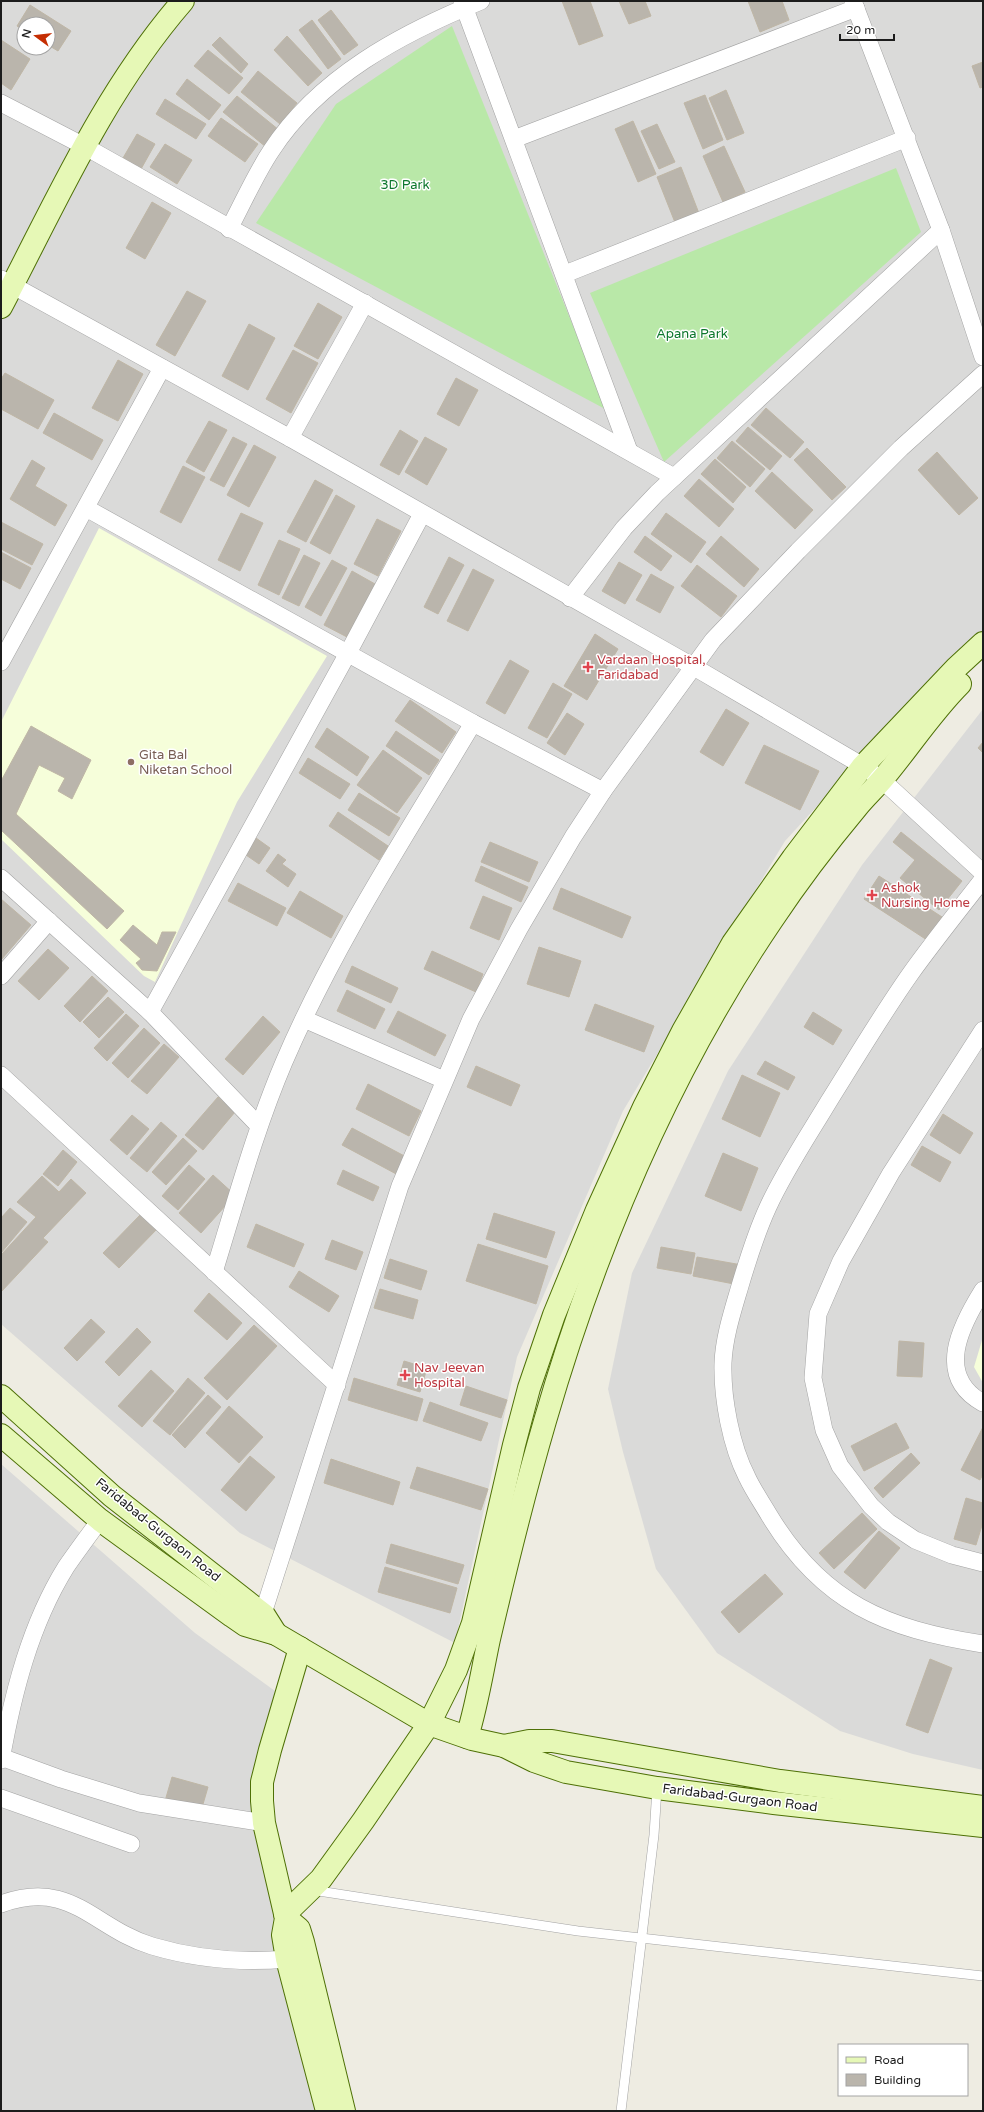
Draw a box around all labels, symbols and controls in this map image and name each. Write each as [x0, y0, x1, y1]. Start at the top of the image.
north arrow [16, 16, 56, 56]
scale bar [840, 16, 894, 42]
text: 20 m [846, 23, 875, 37]
text: N [19, 28, 34, 39]
park label: 3D Park [380, 177, 430, 193]
park label: Apana Park [656, 326, 728, 342]
place label: Vardaan Hospital, Faridabad [597, 652, 706, 683]
marker: Vardaan Hospital, Faridabad [582, 661, 594, 673]
place label: Gita Bal Niketan School [139, 747, 232, 778]
marker: Gita Bal Niketan School [126, 757, 136, 767]
place label: Ashok Nursing Home [881, 880, 970, 911]
marker: Ashok Nursing Home [866, 889, 878, 901]
place label: Nav Jeevan Hospital [414, 1360, 485, 1391]
marker: Nav Jeevan Hospital [399, 1369, 411, 1381]
street label: Faridabad-Gurgaon Road [92, 1475, 224, 1585]
street label: Faridabad-Gurgaon Road [662, 1781, 818, 1815]
legend [838, 2044, 968, 2096]
text: Road [874, 2053, 904, 2067]
text: Building [874, 2073, 921, 2087]

